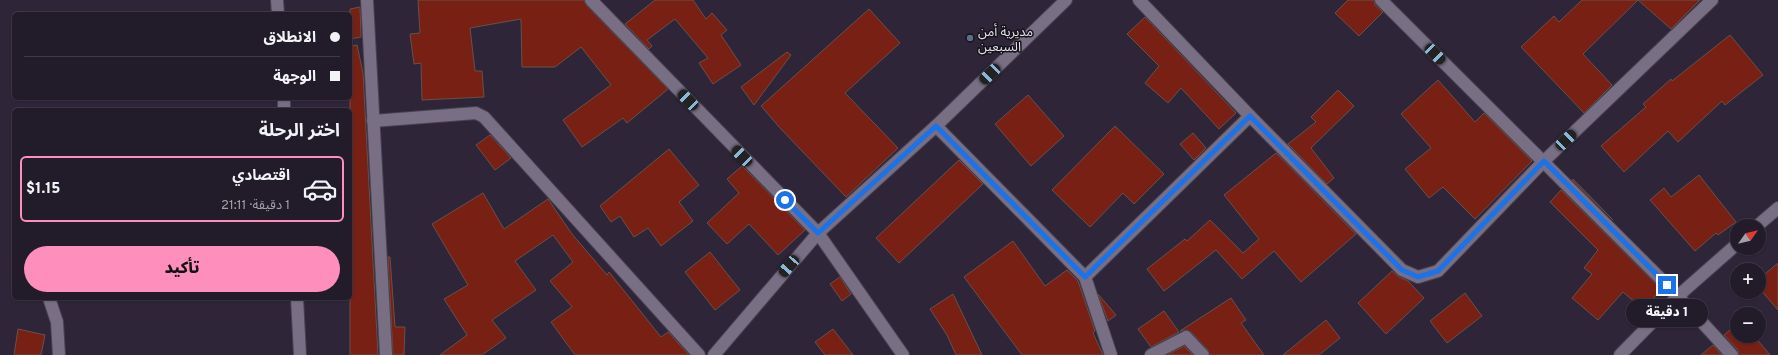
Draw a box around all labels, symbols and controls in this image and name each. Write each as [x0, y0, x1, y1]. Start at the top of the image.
place label: مديرية أمن السبعين [978, 23, 1033, 56]
text: الانطلاق [264, 29, 316, 48]
marker: مديرية أمن السبعين [965, 33, 975, 43]
car [1422, 41, 1448, 67]
car [977, 61, 1003, 87]
text: الوجهة [273, 68, 316, 87]
car [675, 87, 701, 113]
text: اختر الرحلة [259, 120, 340, 143]
car [1553, 127, 1579, 153]
car [729, 143, 755, 169]
text: اقتصادي [232, 167, 290, 186]
icon: car [302, 171, 338, 207]
text: $1.15 [26, 180, 60, 199]
route start [776, 191, 794, 209]
text: 1 دقيقة · 21:11 [221, 198, 290, 214]
north arrow [1730, 219, 1766, 255]
map controls [1730, 219, 1766, 343]
button: تأكيد [24, 246, 340, 292]
car [777, 253, 801, 279]
button: + [1730, 263, 1766, 299]
route end [1658, 276, 1676, 294]
callout: 1 دقيقة [1626, 299, 1708, 327]
text: 1 دقيقة [1646, 305, 1688, 321]
button: − [1730, 307, 1766, 343]

